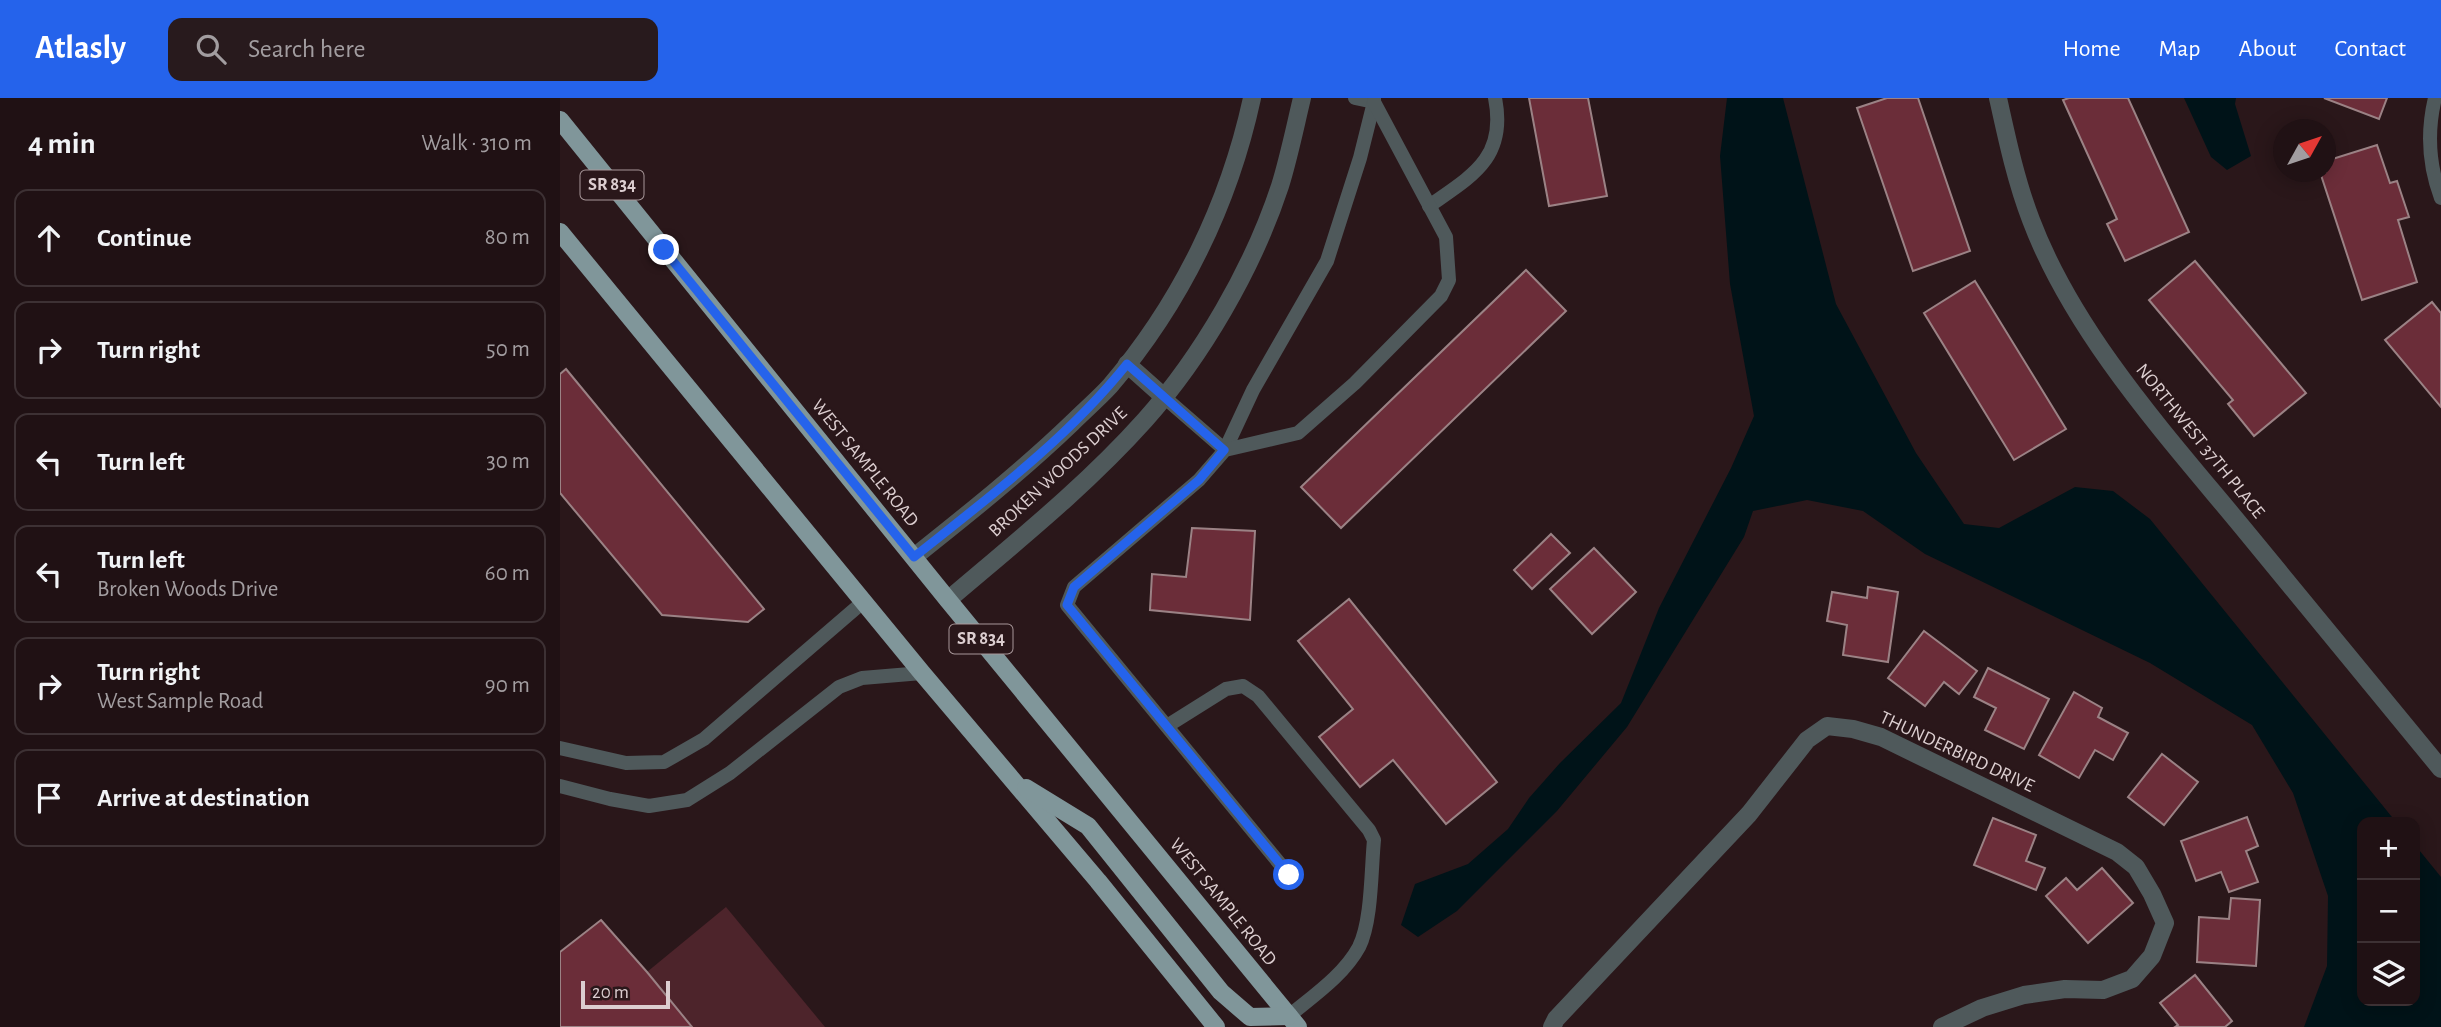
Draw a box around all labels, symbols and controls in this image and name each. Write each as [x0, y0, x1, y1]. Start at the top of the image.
search box [168, 18, 658, 81]
icon: search [192, 30, 230, 68]
text: Atlasly [35, 32, 126, 65]
text: Search here [248, 36, 366, 62]
text: Home [2063, 37, 2121, 61]
text: Map [2159, 37, 2201, 61]
text: About [2239, 37, 2296, 61]
text: Contact [2334, 37, 2406, 61]
north arrow [2273, 119, 2336, 182]
text: 4 min [28, 129, 96, 159]
text: Walk · 310 m [421, 132, 532, 155]
road number: SR 834 [580, 170, 644, 200]
icon: ahead [30, 219, 68, 257]
text: Continue [97, 225, 192, 251]
text: 80 m [485, 226, 530, 249]
route end [648, 234, 679, 265]
icon: right [30, 331, 68, 369]
text: Turn right [97, 337, 200, 363]
text: 50 m [486, 338, 530, 361]
street label: NORTHWEST 37TH PLACE [2132, 360, 2268, 522]
street label: WEST SAMPLE ROAD [808, 396, 922, 530]
street label: BROKEN WOODS DRIVE [985, 403, 1131, 541]
icon: left [30, 443, 68, 481]
text: Turn left [97, 449, 185, 475]
text: 30 m [486, 450, 530, 473]
text: Turn left [97, 547, 185, 573]
icon: left [30, 555, 68, 593]
text: 60 m [485, 562, 530, 585]
text: Broken Woods Drive [97, 578, 278, 601]
road number: SR 834 [950, 624, 1012, 654]
text: Turn right [97, 659, 200, 685]
icon: right [30, 667, 68, 705]
text: 90 m [485, 674, 530, 697]
text: West Sample Road [97, 690, 264, 713]
street label: THUNDERBIRD DRIVE [1877, 708, 2037, 796]
icon: arrive [30, 779, 68, 817]
text: Arrive at destination [97, 785, 310, 811]
map controls [2357, 817, 2420, 1006]
button: + [2357, 817, 2420, 880]
street label: WEST SAMPLE ROAD [1166, 835, 1280, 969]
route start [1273, 859, 1304, 890]
button: − [2357, 880, 2420, 943]
button: layers [2357, 943, 2420, 1006]
scale bar [581, 978, 670, 1010]
text: 20 m [592, 983, 629, 1002]

